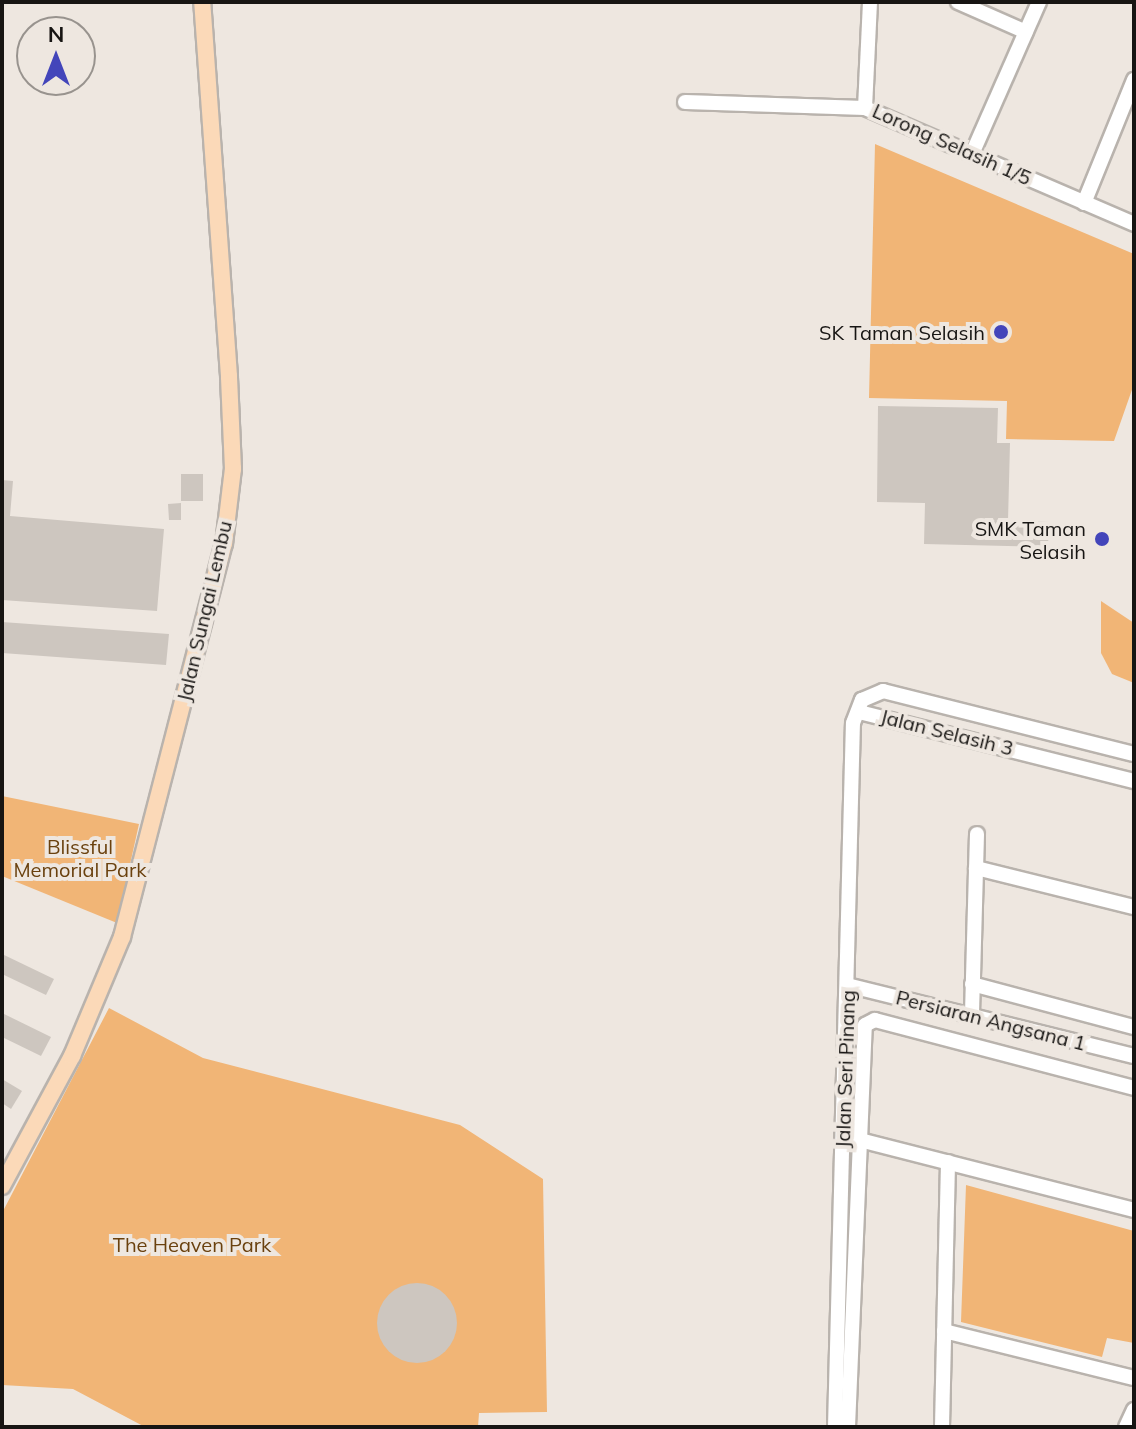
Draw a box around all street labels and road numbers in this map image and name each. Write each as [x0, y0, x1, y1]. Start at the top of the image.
street label: Lorong Selasih 1/5 [869, 98, 1035, 190]
street label: Jalan Sungai Lembu [172, 518, 236, 704]
street label: Jalan Selasih 3 [878, 704, 1016, 760]
street label: Persiaran Angsana 1 [894, 985, 1088, 1055]
street label: Jalan Seri Pinang [830, 990, 860, 1148]

